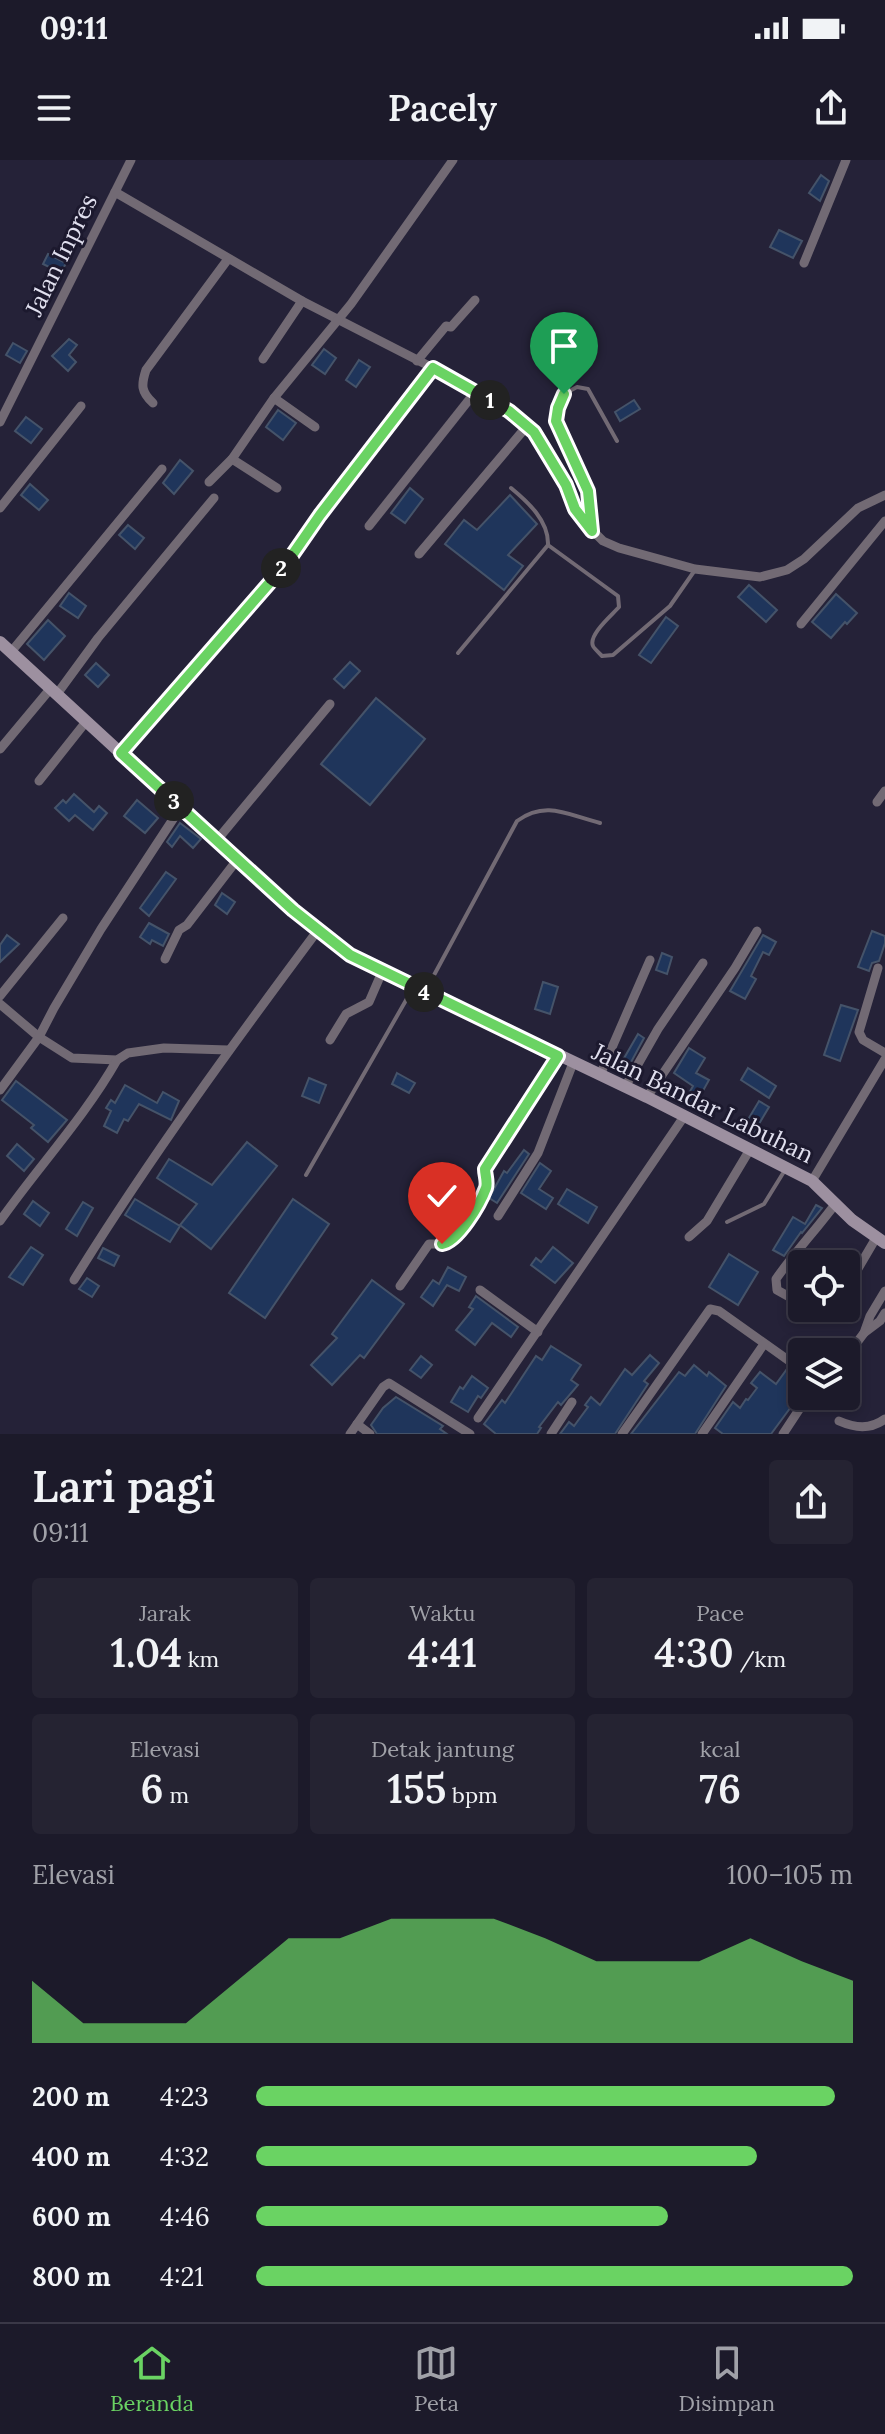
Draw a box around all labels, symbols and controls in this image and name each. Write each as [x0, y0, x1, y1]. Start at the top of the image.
text: 09:11 [40, 9, 108, 47]
text: Pacely [388, 85, 497, 131]
icon: menu [32, 86, 76, 130]
icon: share [809, 86, 853, 130]
street label: Jalan Inpres [18, 189, 104, 322]
pin [530, 312, 598, 394]
icon: arrive [542, 324, 586, 368]
pin: 1 [470, 380, 510, 420]
text: 1 [486, 386, 494, 414]
pin: 2 [261, 548, 301, 588]
text: 2 [275, 554, 287, 582]
pin: 3 [154, 781, 194, 821]
text: 3 [168, 787, 180, 815]
pin: 4 [404, 972, 444, 1012]
text: 4 [418, 978, 430, 1006]
street label: Jalan Bandar Labuhan [586, 1035, 819, 1170]
pin [408, 1162, 476, 1244]
icon: check [420, 1174, 464, 1218]
map controls [788, 1250, 860, 1410]
button: locate [788, 1250, 860, 1322]
button: layers [788, 1338, 860, 1410]
text: Lari pagi [32, 1458, 216, 1514]
button: share [769, 1460, 853, 1544]
text: 09:11 [32, 1516, 89, 1549]
text: Jarak [139, 1599, 191, 1627]
text: Waktu [410, 1599, 475, 1627]
text: Pace [696, 1599, 744, 1627]
text: 1.04 [110, 1627, 182, 1678]
text: 4:41 [408, 1627, 477, 1678]
text: 4:30 [654, 1627, 734, 1678]
text: km [182, 1645, 219, 1673]
text: /km [734, 1645, 786, 1673]
text: Elevasi [130, 1735, 200, 1763]
text: Detak jantung [371, 1735, 514, 1763]
text: kcal [700, 1735, 740, 1763]
text: 6 [141, 1763, 164, 1814]
text: 155 [387, 1763, 446, 1814]
text: 76 [699, 1763, 741, 1814]
text: m [164, 1781, 189, 1809]
text: bpm [446, 1781, 498, 1809]
text: Elevasi [32, 1858, 115, 1891]
text: 100–105 m [727, 1858, 853, 1891]
text: 200 m [32, 2080, 110, 2113]
text: 4:23 [160, 2080, 209, 2113]
text: 400 m [32, 2140, 110, 2173]
text: 4:32 [160, 2140, 209, 2173]
text: 600 m [32, 2200, 111, 2233]
text: 4:46 [160, 2200, 210, 2233]
text: 800 m [32, 2260, 111, 2293]
text: 4:21 [160, 2260, 204, 2293]
tab: Beranda [110, 2341, 194, 2417]
tab: Peta [414, 2341, 459, 2417]
tab: Disimpan [679, 2341, 775, 2417]

